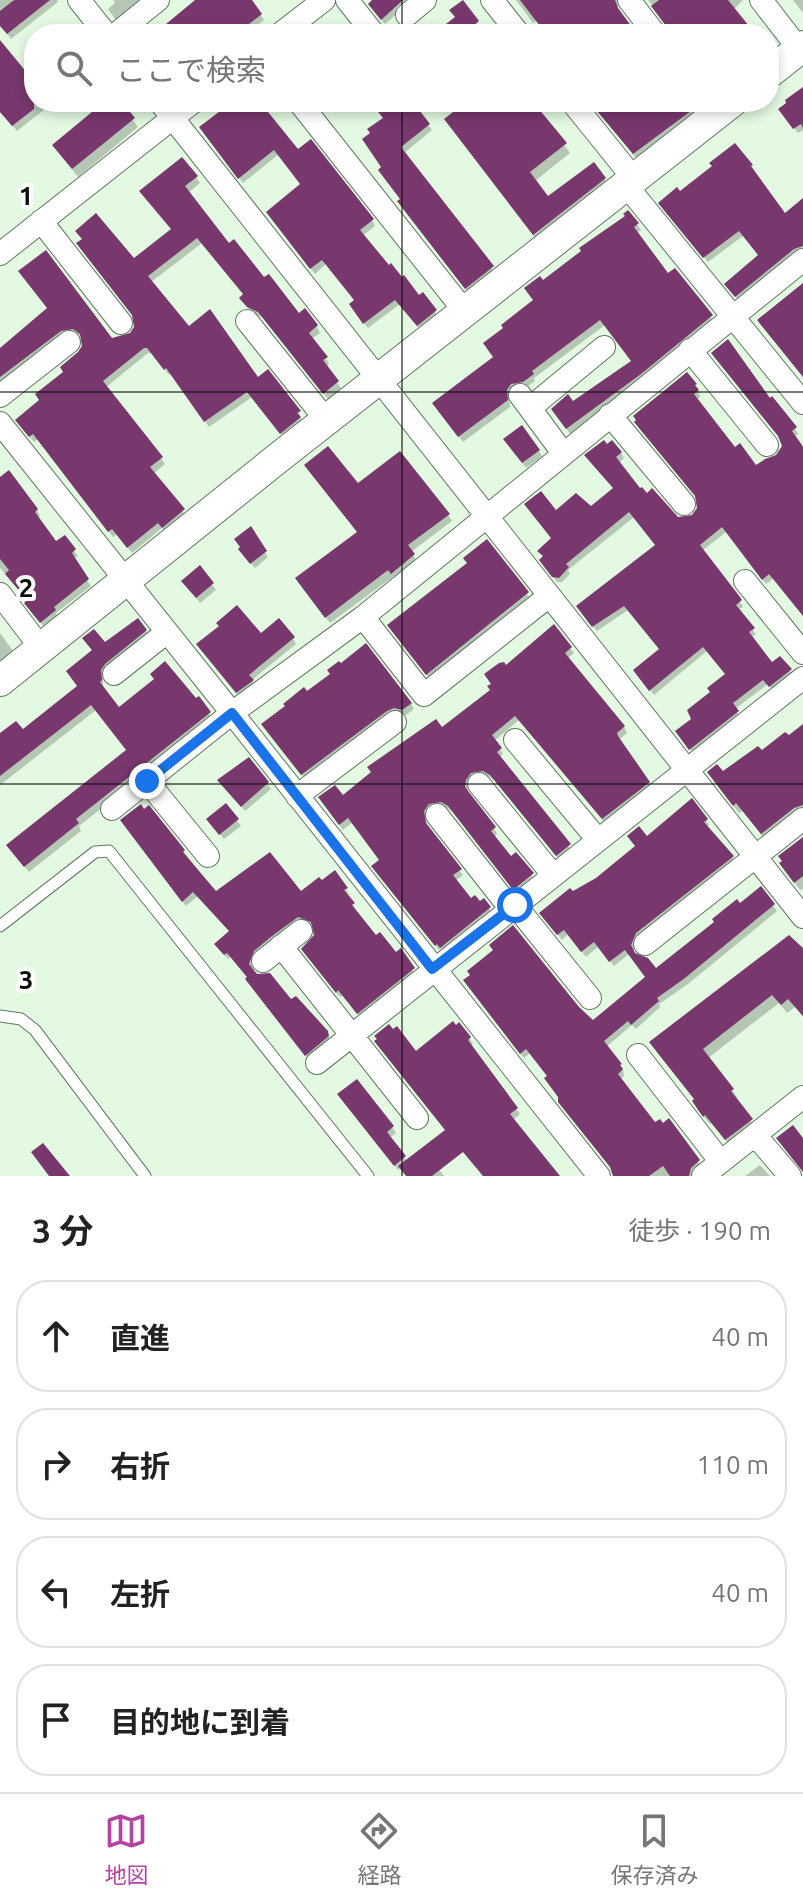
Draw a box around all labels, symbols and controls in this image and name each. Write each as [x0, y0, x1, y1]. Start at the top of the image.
search box [24, 24, 779, 112]
icon: search [52, 46, 96, 90]
text: ここで検索 [116, 53, 266, 87]
text: 1 [19, 181, 33, 210]
text: 2 [19, 573, 33, 602]
route end [129, 763, 165, 799]
route start [497, 887, 533, 923]
text: 3 [19, 965, 33, 994]
text: 3 分 [32, 1211, 93, 1249]
text: 徒歩 · 190 m [628, 1216, 771, 1245]
icon: ahead [34, 1314, 78, 1358]
text: 直進 [110, 1321, 170, 1355]
text: 40 m [711, 1322, 769, 1351]
icon: right [34, 1442, 78, 1486]
text: 右折 [110, 1449, 170, 1483]
text: 110 m [697, 1450, 769, 1479]
icon: left [34, 1570, 78, 1614]
text: 左折 [110, 1577, 170, 1611]
text: 40 m [711, 1578, 769, 1607]
icon: arrive [34, 1698, 78, 1742]
text: 目的地に到着 [110, 1705, 290, 1739]
tab: 地図 [104, 1809, 149, 1889]
tab: 経路 [357, 1809, 402, 1889]
tab: 保存済み [610, 1809, 699, 1889]

